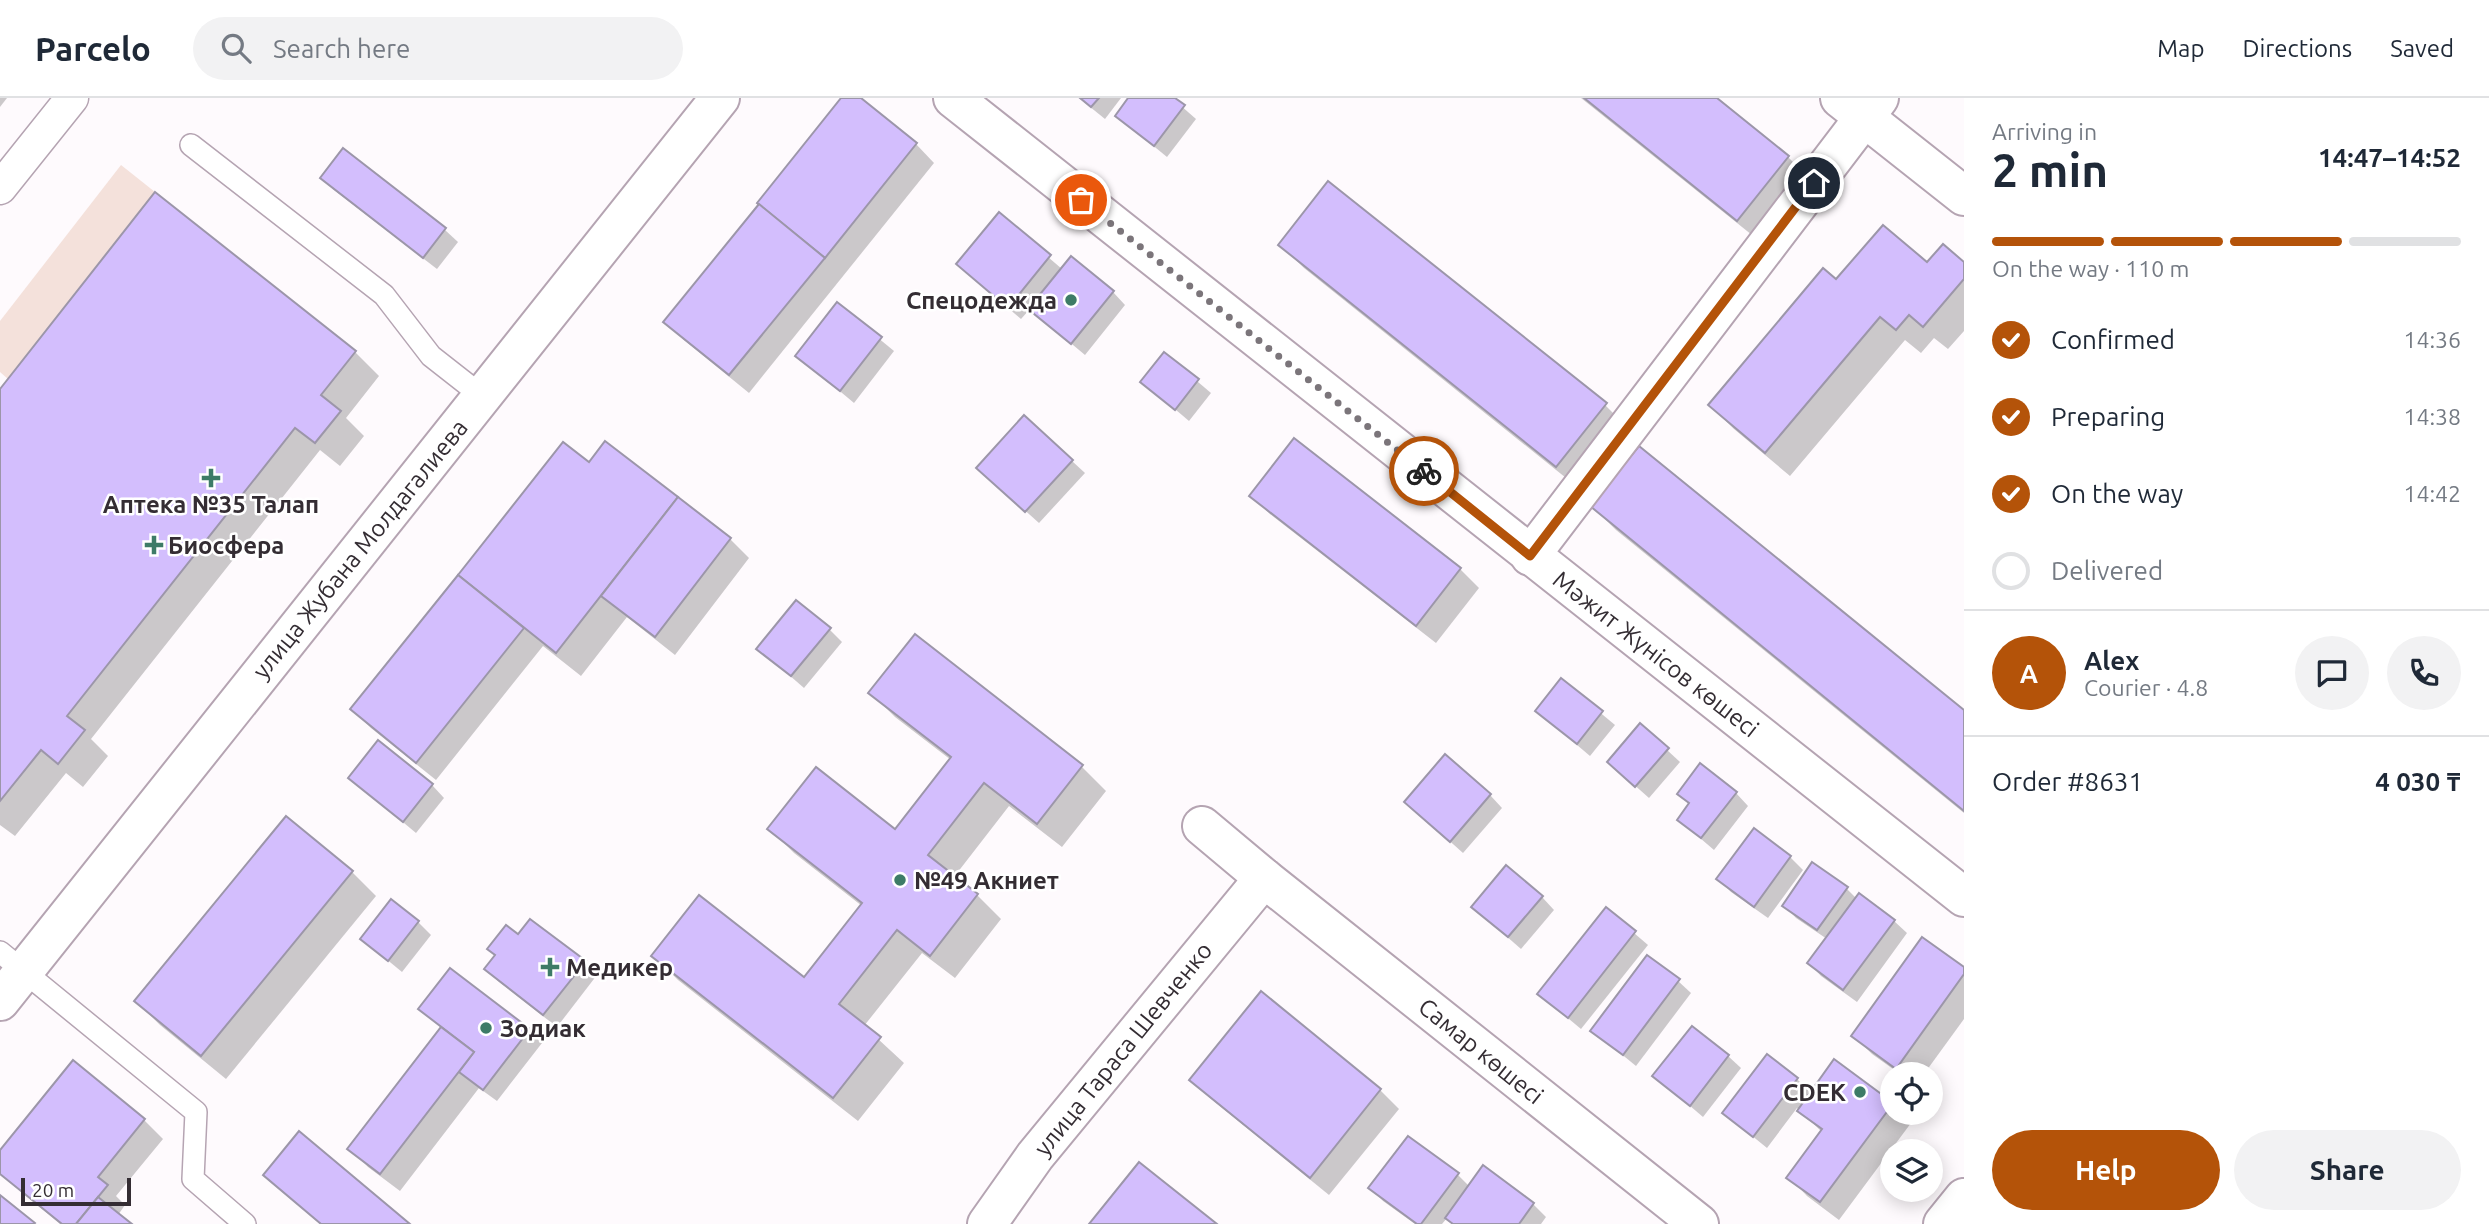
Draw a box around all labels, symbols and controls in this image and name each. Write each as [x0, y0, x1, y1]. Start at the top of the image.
search box [193, 17, 683, 80]
icon: search [217, 29, 255, 67]
text: Parcelo [35, 30, 151, 67]
text: Search here [273, 34, 410, 63]
text: Map [2157, 35, 2204, 62]
text: Directions [2242, 35, 2352, 62]
text: Saved [2390, 35, 2454, 62]
text: Arriving in [1992, 119, 2097, 144]
text: 14:47–14:52 [2318, 143, 2461, 172]
text: 2 min [1992, 144, 2108, 196]
pin [1784, 153, 1844, 213]
icon: home [1795, 164, 1833, 202]
pin [1051, 170, 1111, 230]
icon: bag [1062, 181, 1100, 219]
text: On the way · 110 m [1992, 256, 2189, 281]
place label: Спецодежда [906, 287, 1057, 314]
marker: Спецодежда [1063, 292, 1079, 308]
icon: check [1992, 321, 2030, 359]
text: Confirmed [2051, 325, 2175, 354]
text: 14:36 [2403, 327, 2461, 352]
icon: check [1992, 398, 2030, 436]
text: Preparing [2051, 402, 2165, 431]
text: 14:38 [2403, 404, 2461, 429]
street label: улица Жубана Молдагалиева [247, 414, 473, 684]
courier [1389, 436, 1459, 506]
icon: bike [1405, 452, 1443, 490]
marker: Аптека №35 Талап [203, 470, 219, 486]
icon: check [1992, 475, 2030, 513]
text: On the way [2051, 479, 2183, 508]
text: 14:42 [2403, 481, 2461, 506]
place label: Аптека №35 Талап [103, 491, 319, 518]
place label: Биосфера [168, 532, 284, 559]
marker: Биосфера [146, 537, 162, 553]
text: Delivered [2051, 556, 2163, 585]
street label: Мәжит Жүнісов көшесі [1548, 565, 1764, 743]
button: chat [2295, 636, 2369, 710]
button: phone [2387, 636, 2461, 710]
text: Alex [2084, 646, 2139, 675]
text: A [2020, 659, 2038, 688]
text: Courier · 4.8 [2084, 675, 2208, 700]
text: Order #8631 [1992, 767, 2143, 796]
text: 4 030 ₸ [2375, 767, 2461, 796]
place label: №49 Акниет [914, 867, 1059, 894]
marker: №49 Акниет [892, 872, 908, 888]
street label: улица Тараса Шевченко [1029, 937, 1217, 1161]
place label: Медикер [566, 954, 673, 981]
marker: Медикер [540, 957, 560, 977]
street label: Самар көшесі [1413, 993, 1549, 1109]
place label: Зодиак [500, 1015, 586, 1042]
marker: Зодиак [478, 1020, 494, 1036]
map controls [1880, 1062, 1943, 1202]
button: locate [1880, 1062, 1943, 1125]
place label: CDEK [1783, 1079, 1846, 1106]
marker: CDEK [1852, 1084, 1868, 1100]
button: Help [1992, 1130, 2220, 1210]
button: Share [2234, 1130, 2461, 1210]
button: layers [1880, 1139, 1943, 1202]
scale bar [21, 1175, 131, 1207]
text: 20 m [32, 1179, 74, 1201]

